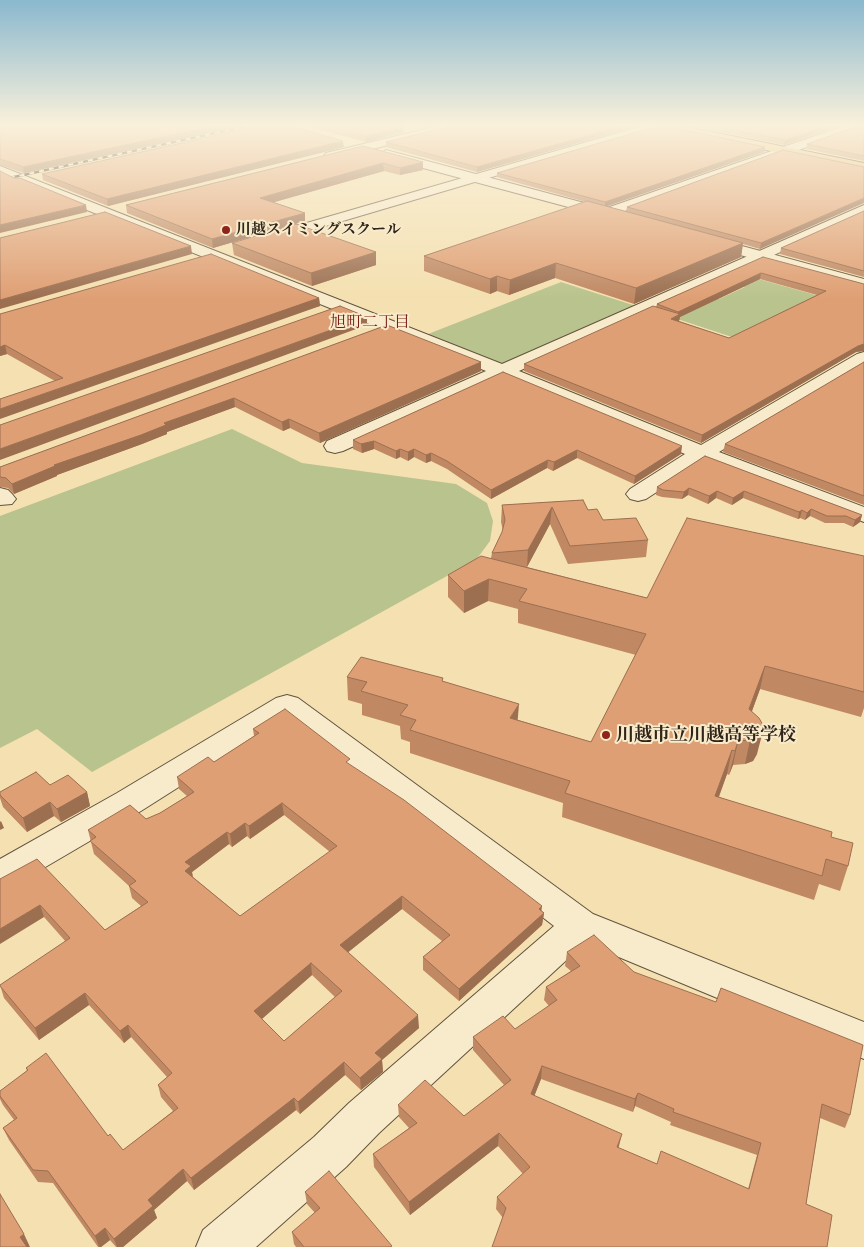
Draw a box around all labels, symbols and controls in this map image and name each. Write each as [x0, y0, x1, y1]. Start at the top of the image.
place label: 川越スイミングスクール [236, 221, 401, 239]
marker: 川越スイミングスクール [220, 224, 232, 236]
district label: 旭町二丁目 [330, 313, 410, 333]
place label: 川越市立川越高等学校 [616, 724, 796, 746]
marker: 川越市立川越高等学校 [600, 729, 612, 741]

